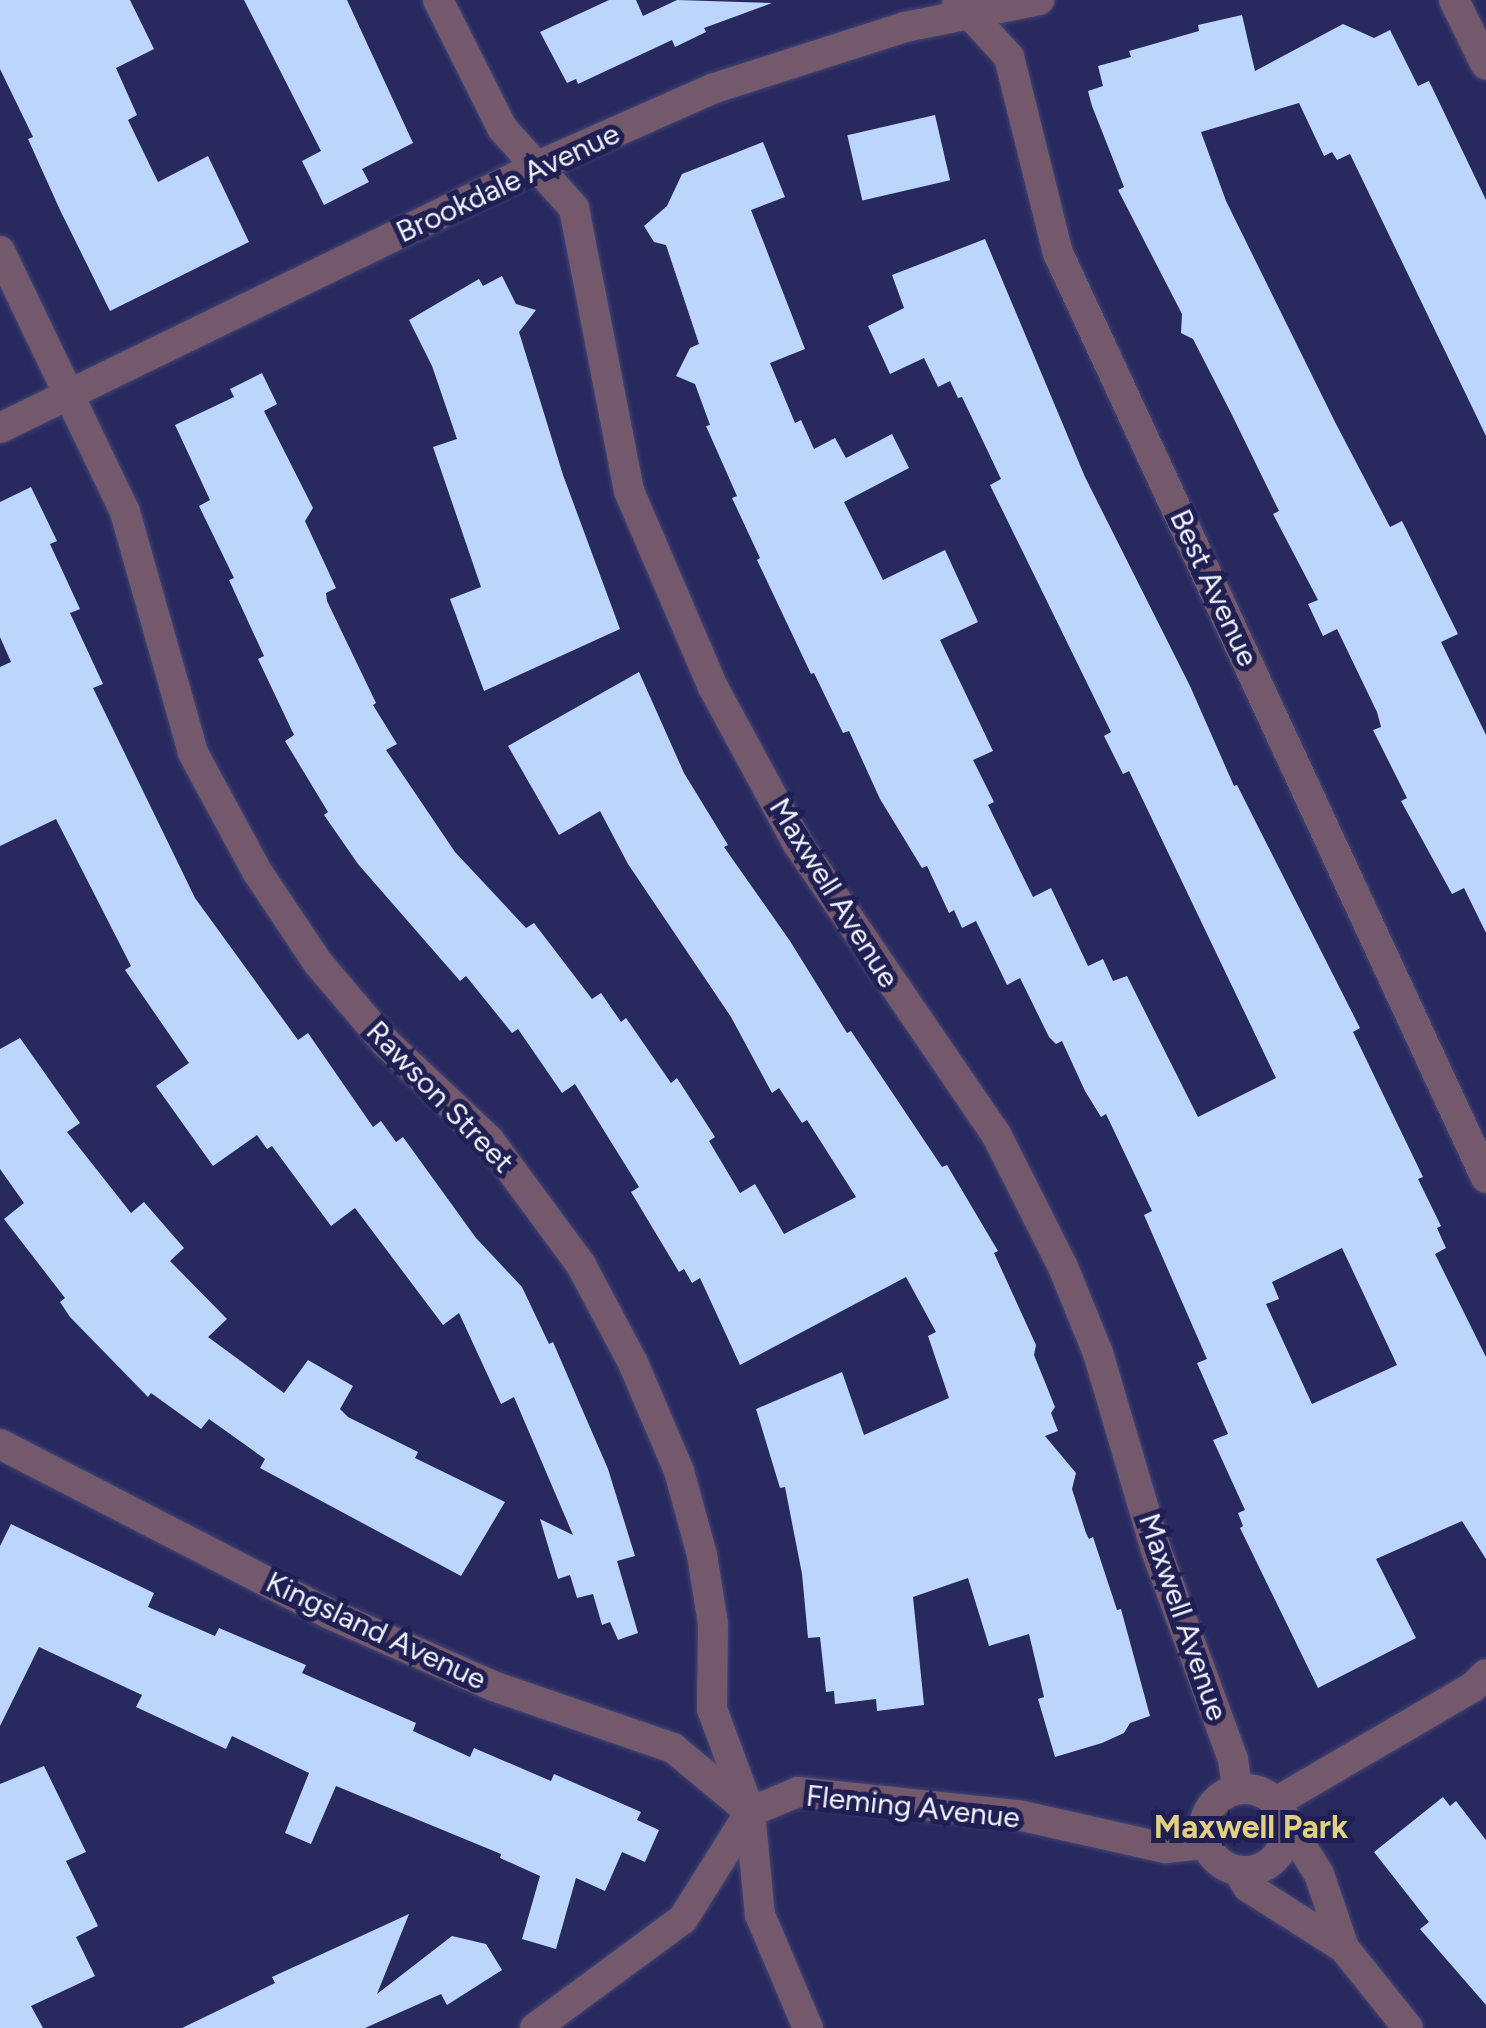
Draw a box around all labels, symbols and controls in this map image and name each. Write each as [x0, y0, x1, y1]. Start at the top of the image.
street label: Brookdale Avenue [391, 116, 625, 250]
street label: Best Avenue [1162, 504, 1266, 672]
street label: Maxwell Avenue [761, 792, 907, 994]
street label: Rawson Street [359, 1014, 521, 1180]
street label: Maxwell Avenue [1131, 1509, 1235, 1725]
street label: Kingsland Avenue [260, 1564, 492, 1698]
street label: Fleming Avenue [804, 1778, 1022, 1836]
district label: Maxwell Park [1154, 1808, 1348, 1846]

